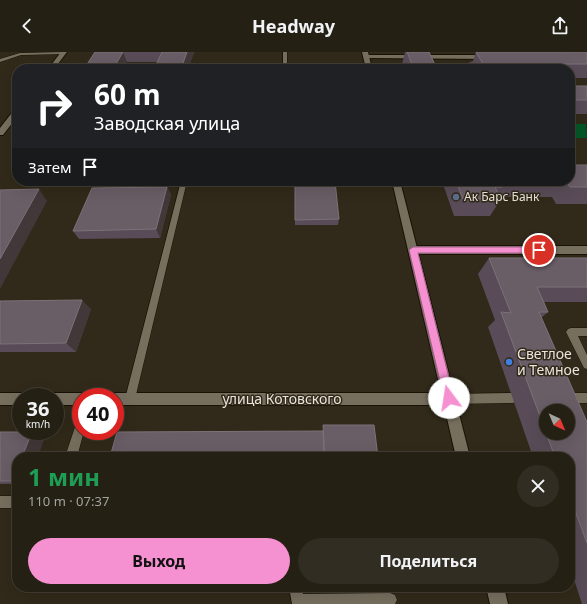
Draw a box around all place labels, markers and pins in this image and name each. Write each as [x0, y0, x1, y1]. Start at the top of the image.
place label: Ак Барс Банк [464, 188, 540, 205]
marker: Ак Барс Банк [451, 192, 461, 202]
pin [522, 233, 556, 267]
place label: Светлое и Темное [517, 344, 580, 379]
marker: Светлое и Темное [504, 357, 514, 367]

